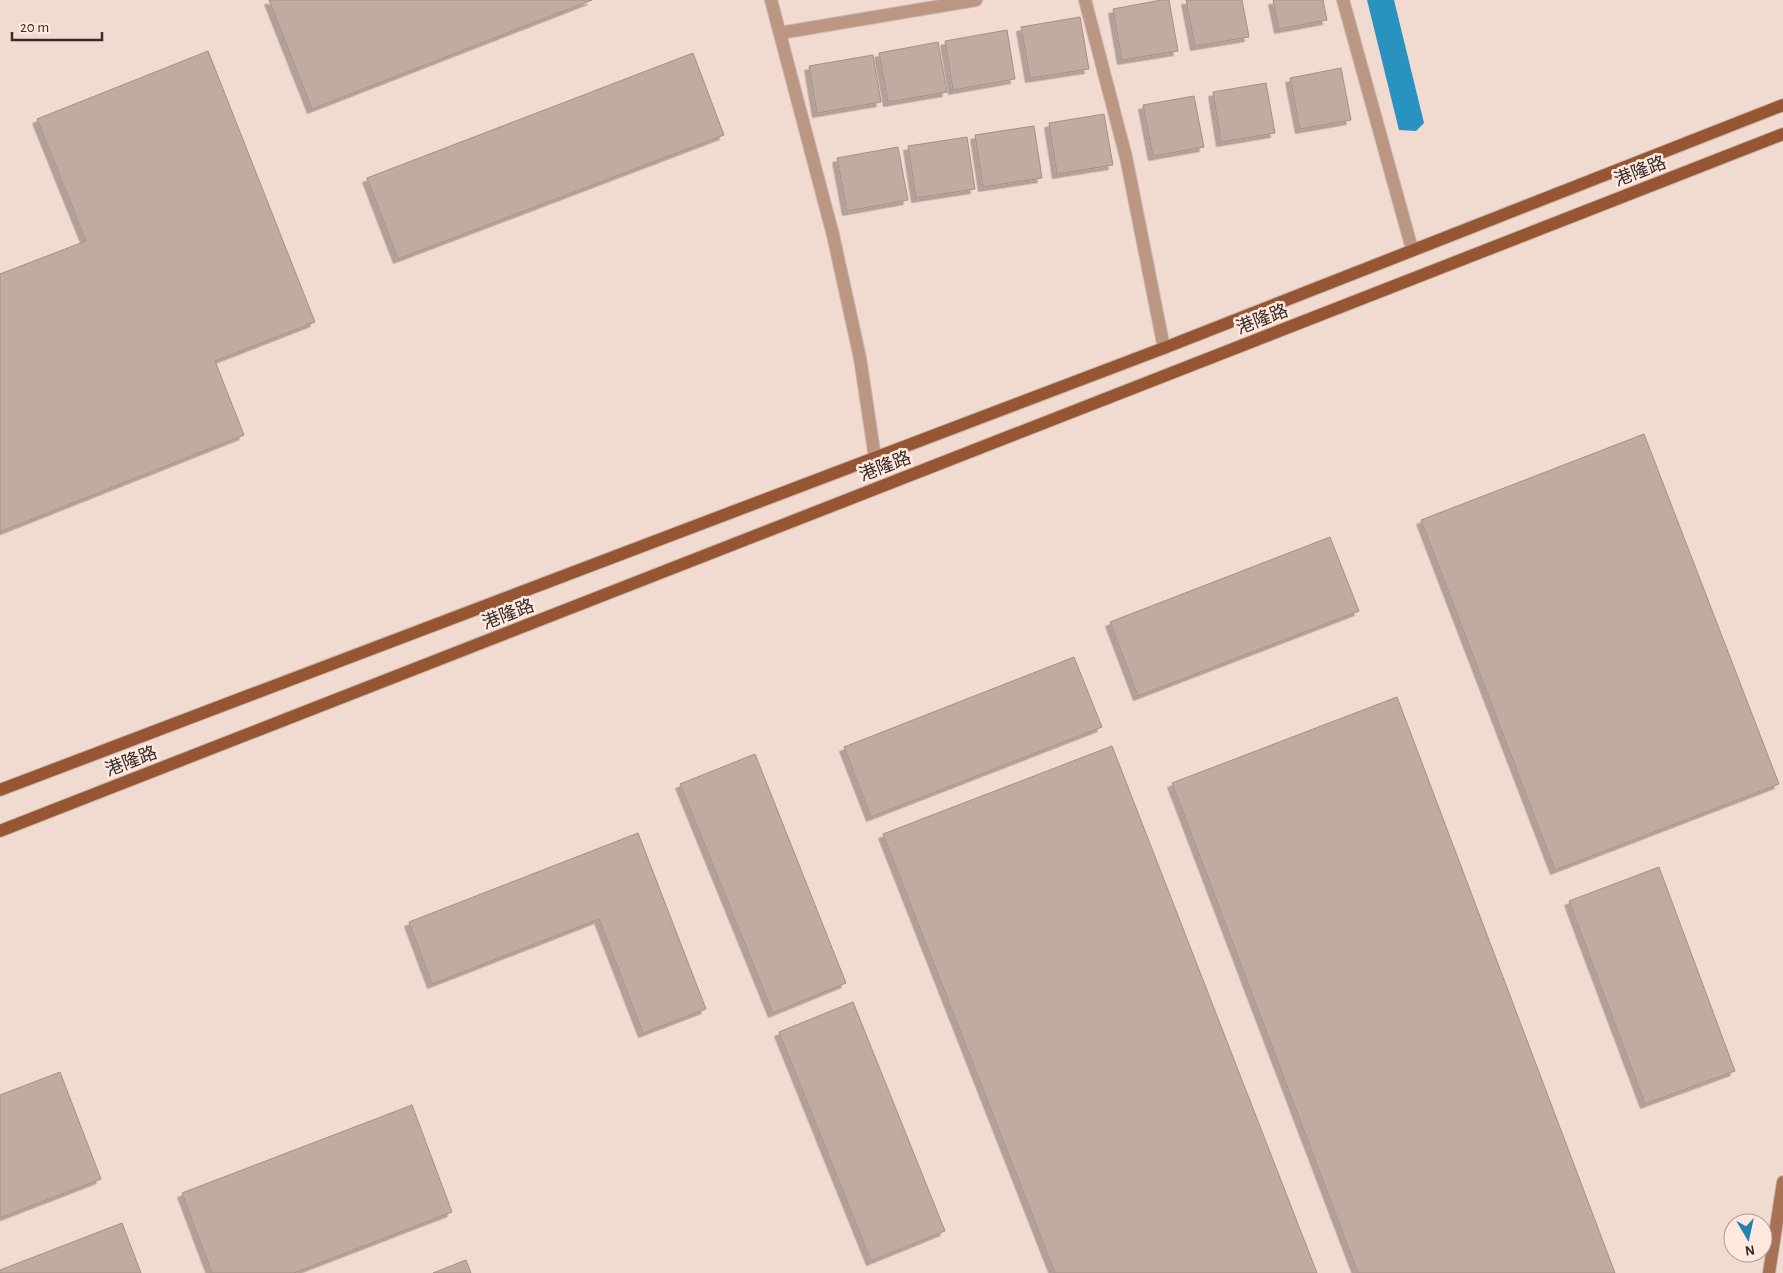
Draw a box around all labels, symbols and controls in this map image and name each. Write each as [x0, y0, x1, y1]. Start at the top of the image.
scale bar [12, 10, 102, 42]
text: 20 m [20, 20, 49, 35]
street label: 港隆路 [1611, 152, 1669, 190]
street label: 港隆路 [1233, 300, 1291, 338]
street label: 港隆路 [856, 447, 914, 485]
street label: 港隆路 [479, 595, 537, 633]
street label: 港隆路 [102, 742, 160, 780]
north arrow [1723, 1213, 1773, 1263]
text: N [1744, 1242, 1756, 1258]

